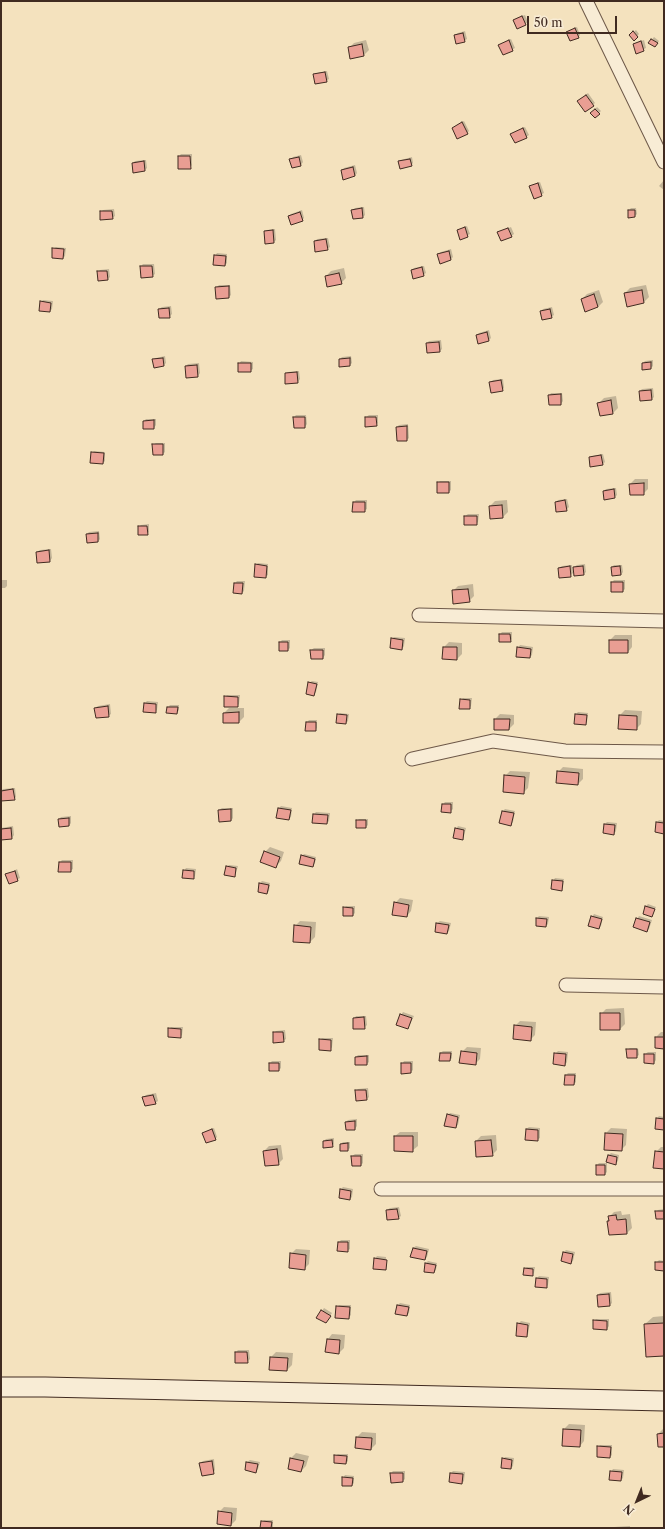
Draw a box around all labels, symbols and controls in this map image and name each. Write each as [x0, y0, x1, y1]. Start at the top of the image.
scale bar [529, 8, 619, 34]
text: 50 m [534, 15, 563, 30]
north arrow [617, 1481, 657, 1521]
text: N [621, 1501, 637, 1518]

